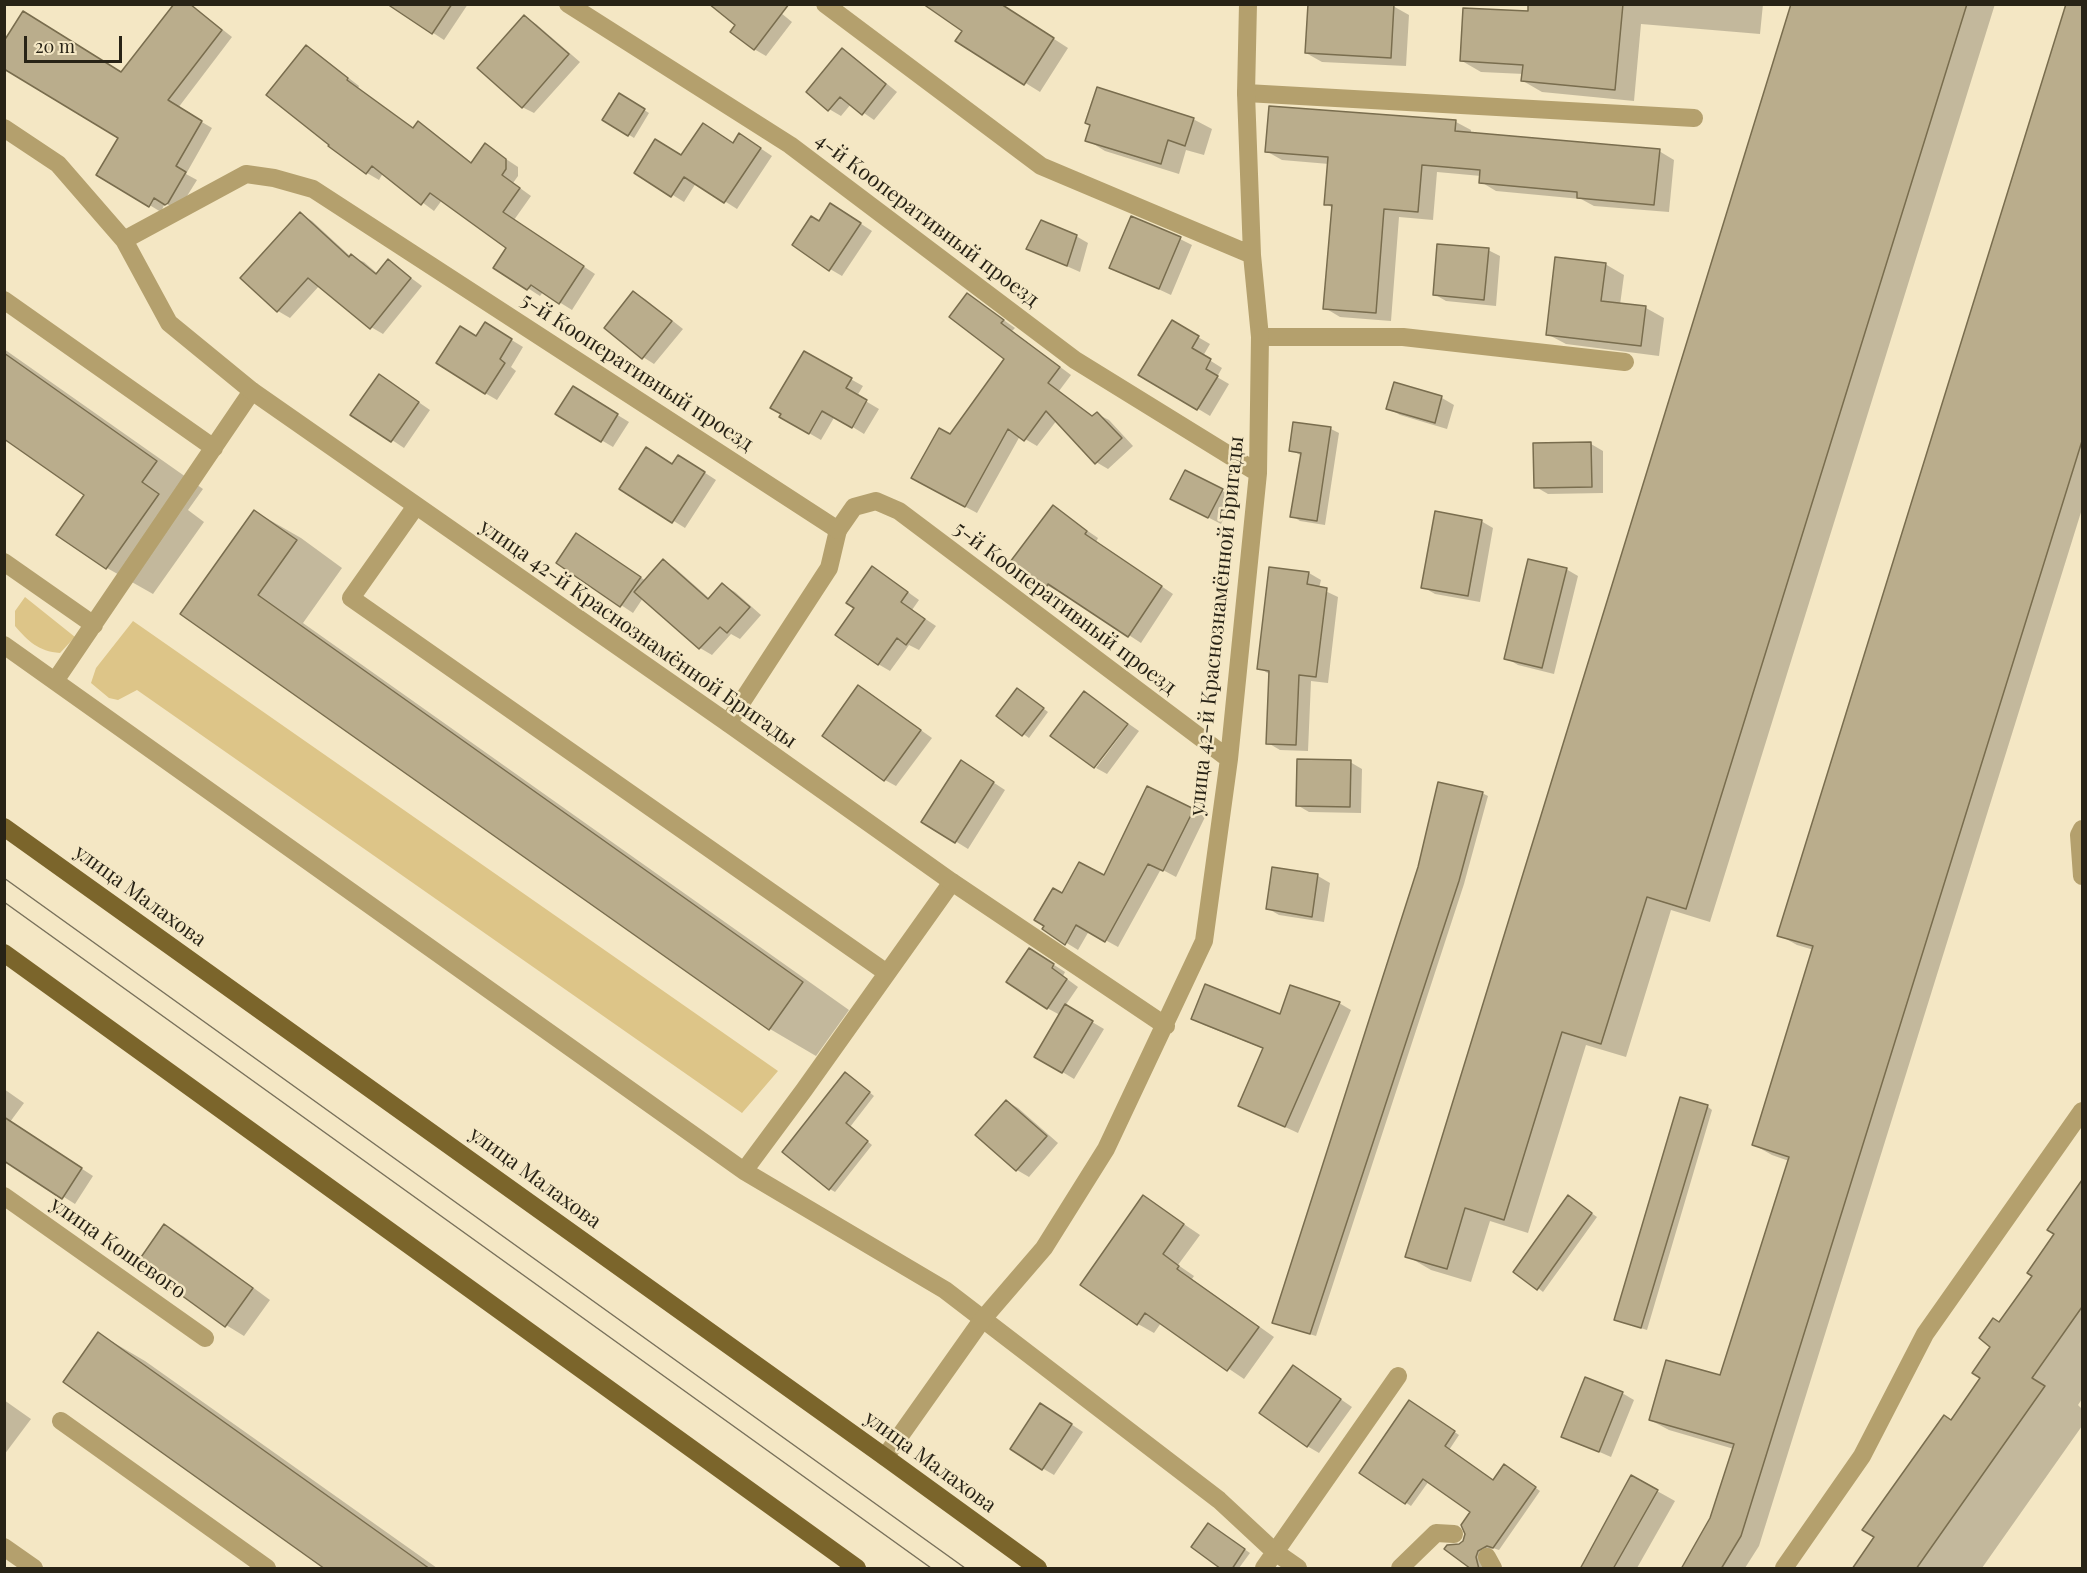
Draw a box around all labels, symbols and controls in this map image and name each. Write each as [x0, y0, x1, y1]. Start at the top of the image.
scale bar [27, 24, 124, 62]
text: 20 m [35, 34, 75, 58]
street label: 4-й Кооперативный проезд [810, 128, 1044, 312]
street label: 5-й Кооперативный проезд [516, 287, 758, 457]
street label: улица 42-й Краснознамённой Бригады [1185, 435, 1249, 817]
street label: улица 42-й Краснознамённой Бригады [475, 514, 801, 754]
street label: 5-й Кооперативный проезд [949, 516, 1181, 700]
street label: улица Малахова [69, 840, 211, 952]
street label: улица Малахова [464, 1122, 606, 1234]
street label: улица Кошевого [45, 1192, 191, 1304]
street label: улица Малахова [859, 1406, 1001, 1518]

